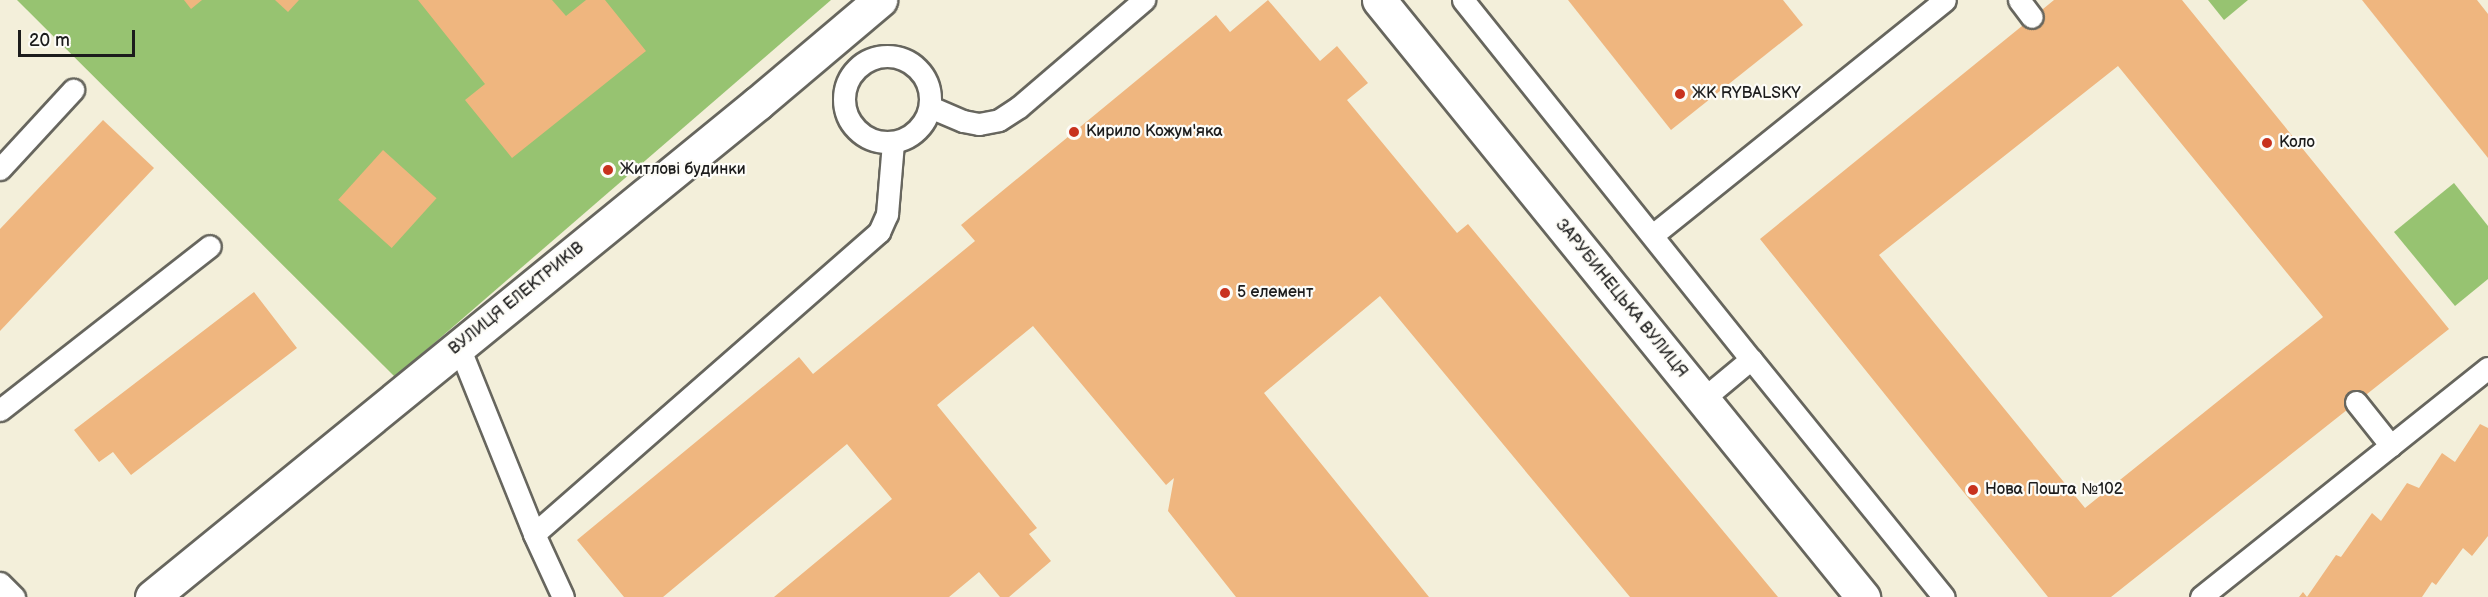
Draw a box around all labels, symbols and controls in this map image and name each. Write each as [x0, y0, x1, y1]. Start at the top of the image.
scale bar [21, 18, 138, 56]
text: 20 m [29, 30, 70, 51]
place label: ЖК RYBALSKY [1692, 84, 1801, 104]
marker: ЖК RYBALSKY [1673, 87, 1687, 101]
place label: Кирило Кожум'яка [1086, 122, 1223, 142]
marker: Кирило Кожум'яка [1067, 125, 1081, 139]
place label: Коло [2279, 133, 2315, 153]
marker: Коло [2260, 136, 2274, 150]
place label: Житлові будинки [620, 160, 746, 180]
marker: Житлові будинки [601, 163, 615, 177]
street label: ЗАРУБИНЕЦЬКА ВУЛИЦЯ [1551, 216, 1691, 382]
street label: ВУЛИЦЯ ЕЛЕКТРИКІВ [446, 239, 588, 359]
place label: 5 елемент [1237, 283, 1313, 303]
marker: 5 елемент [1218, 286, 1232, 300]
place label: Нова Пошта №102 [1985, 480, 2123, 500]
marker: Нова Пошта №102 [1966, 483, 1980, 497]

